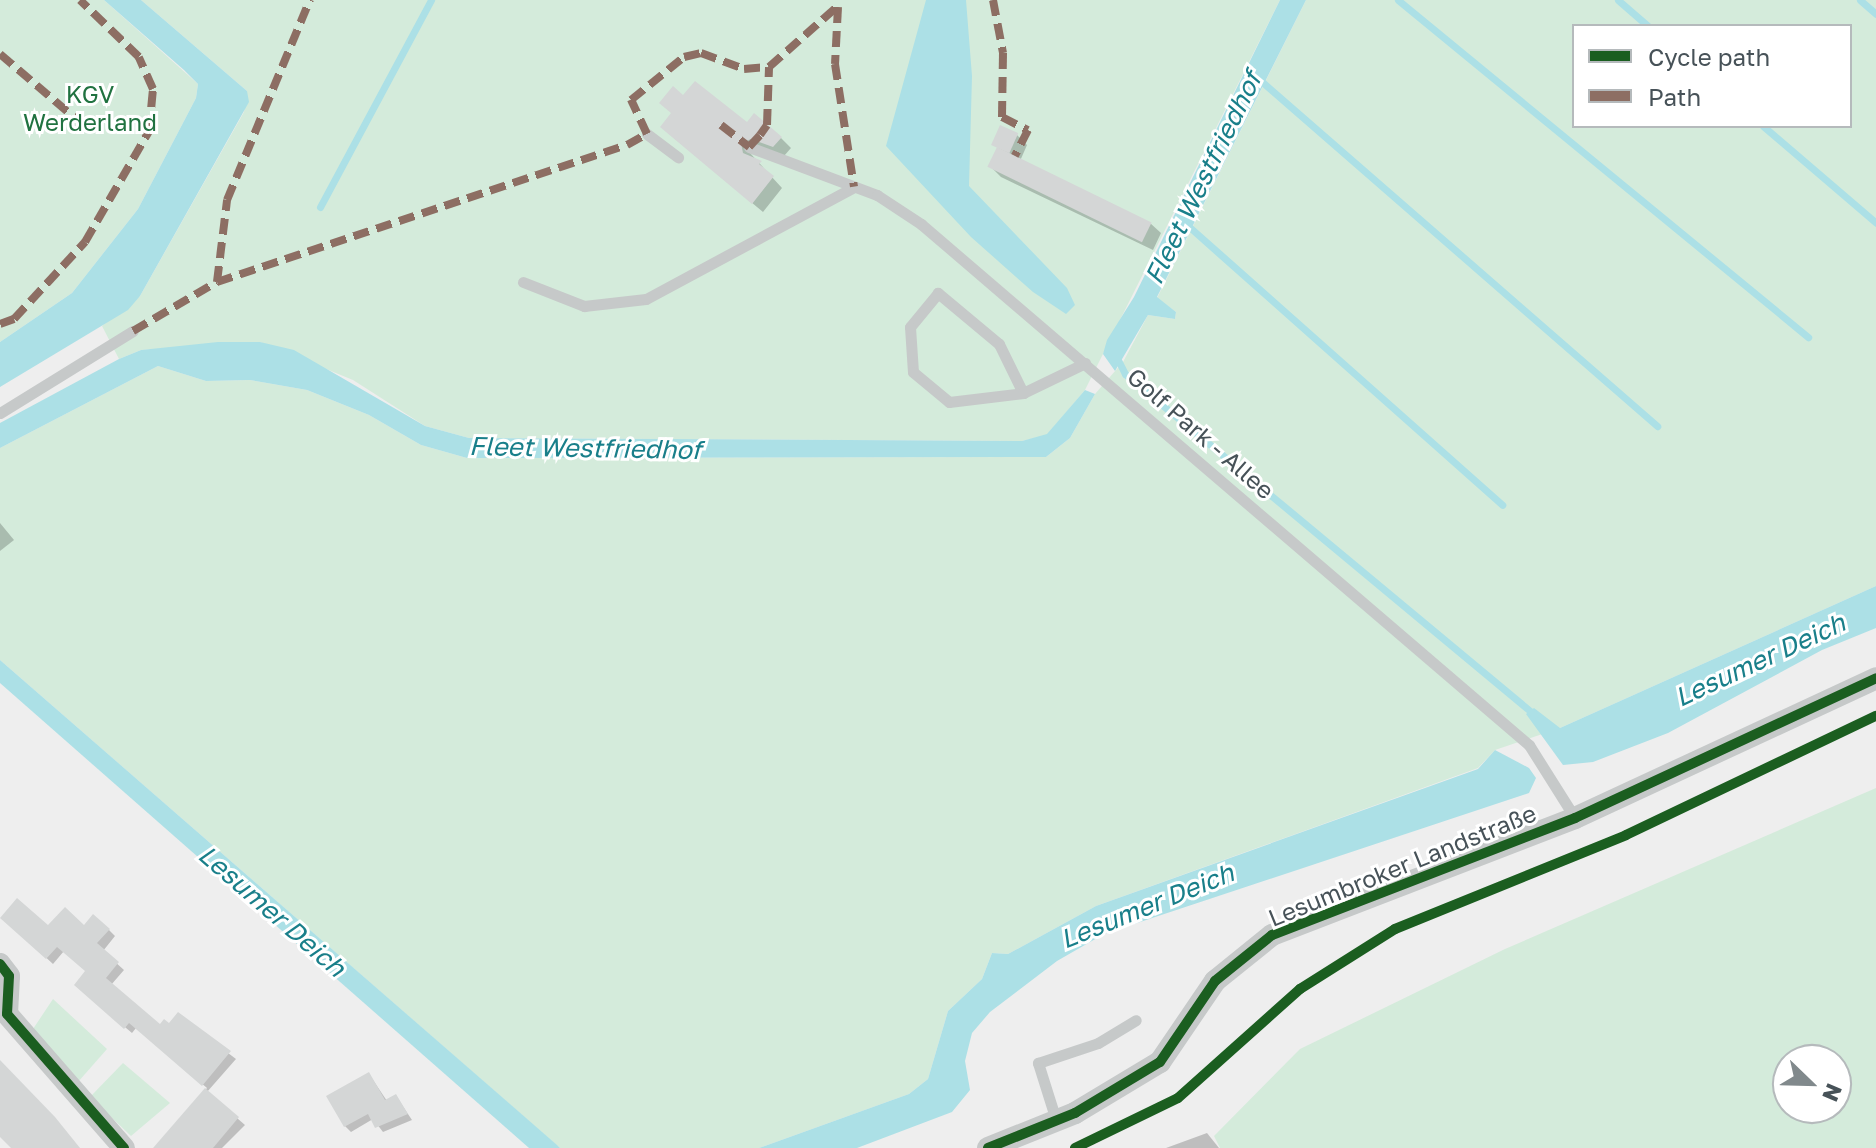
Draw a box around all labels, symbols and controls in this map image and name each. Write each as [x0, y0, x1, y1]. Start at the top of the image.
legend [1572, 24, 1852, 128]
text: Cycle path [1648, 42, 1770, 71]
water label: Fleet Westfriedhof [1138, 67, 1268, 289]
park label: KGV Werderland [23, 80, 157, 136]
text: Path [1648, 82, 1701, 111]
street label: Golf Park - Allee [1122, 361, 1280, 505]
water label: Fleet Westfriedhof [469, 430, 701, 466]
water label: Lesumer Deich [1670, 607, 1850, 713]
street label: Lesumbroker Landstraße [1264, 798, 1540, 932]
water label: Lesumer Deich [192, 839, 352, 983]
water label: Lesumer Deich [1056, 857, 1238, 955]
north arrow [1772, 1044, 1852, 1124]
text: N [1817, 1080, 1848, 1106]

